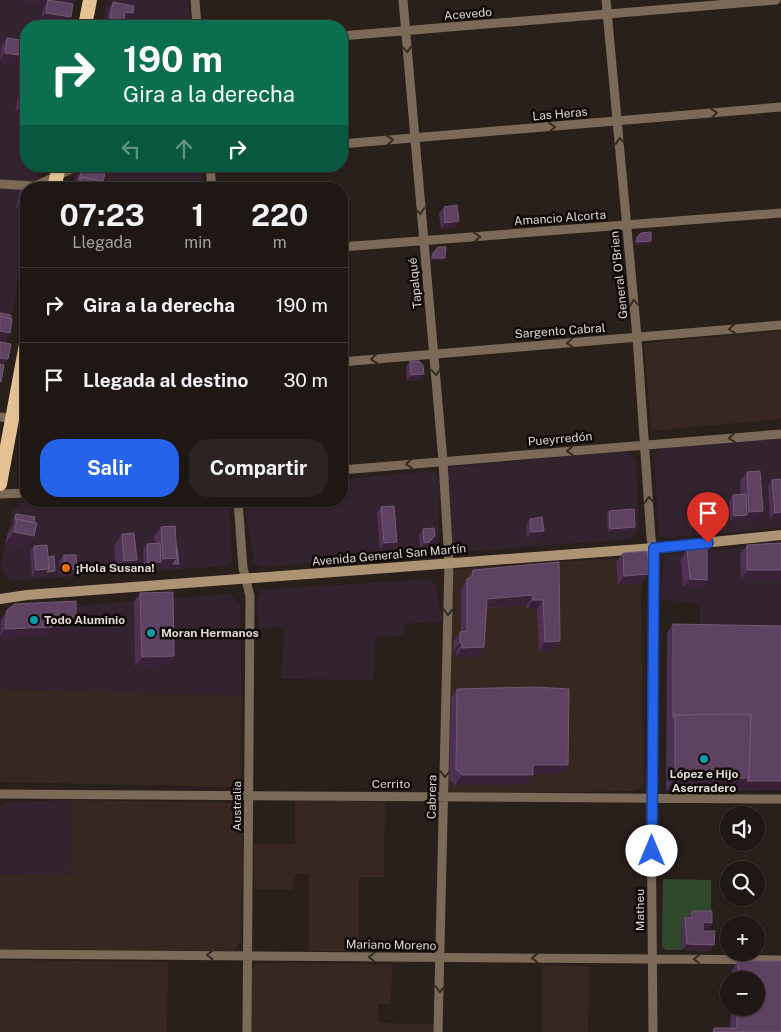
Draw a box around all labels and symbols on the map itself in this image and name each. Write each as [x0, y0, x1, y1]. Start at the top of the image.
street label: Acevedo [443, 5, 493, 23]
one-way arrow [402, 45, 413, 53]
street label: Las Heras [532, 105, 588, 123]
one-way arrow [710, 108, 718, 119]
one-way arrow [548, 122, 556, 133]
one-way arrow [386, 135, 394, 146]
one-way arrow [615, 137, 626, 145]
one-way arrow [414, 207, 425, 215]
street label: Amancio Alcorta [513, 208, 607, 228]
street label: General O'Brien [607, 230, 631, 320]
one-way arrow [473, 232, 481, 243]
street label: Tapalqué [405, 257, 425, 309]
one-way arrow [629, 299, 640, 307]
street label: Sargento Cabral [514, 321, 606, 341]
one-way arrow [728, 323, 736, 334]
one-way arrow [566, 337, 574, 348]
one-way arrow [369, 353, 377, 364]
one-way arrow [430, 369, 441, 377]
street label: Pueyrredón [527, 429, 593, 449]
one-way arrow [728, 432, 736, 443]
one-way arrow [566, 445, 574, 456]
one-way arrow [404, 459, 412, 470]
pin [687, 492, 729, 543]
one-way arrow [643, 496, 654, 504]
street label: Avenida General San Martín [311, 541, 467, 569]
place label: ¡Hola Susana! [76, 561, 155, 575]
marker: ¡Hola Susana! [60, 562, 72, 574]
one-way arrow [443, 608, 453, 616]
place label: Todo Aluminio [44, 613, 125, 627]
marker: Todo Aluminio [28, 614, 40, 626]
place label: Moran Hermanos [161, 626, 259, 640]
marker: Moran Hermanos [145, 627, 157, 639]
marker: López e Hijo Aserradero [698, 753, 710, 765]
place label: López e Hijo Aserradero [670, 767, 738, 795]
one-way arrow [440, 770, 451, 778]
street label: Cabrera [425, 775, 439, 819]
street label: Cerrito [372, 777, 411, 791]
street label: Australia [230, 781, 244, 831]
position arrow [625, 824, 677, 876]
street label: Matheu [633, 889, 647, 931]
street label: Mariano Moreno [346, 937, 437, 953]
one-way arrow [206, 950, 214, 960]
one-way arrow [368, 952, 376, 962]
one-way arrow [531, 953, 538, 963]
one-way arrow [693, 954, 701, 964]
one-way arrow [434, 985, 445, 993]

